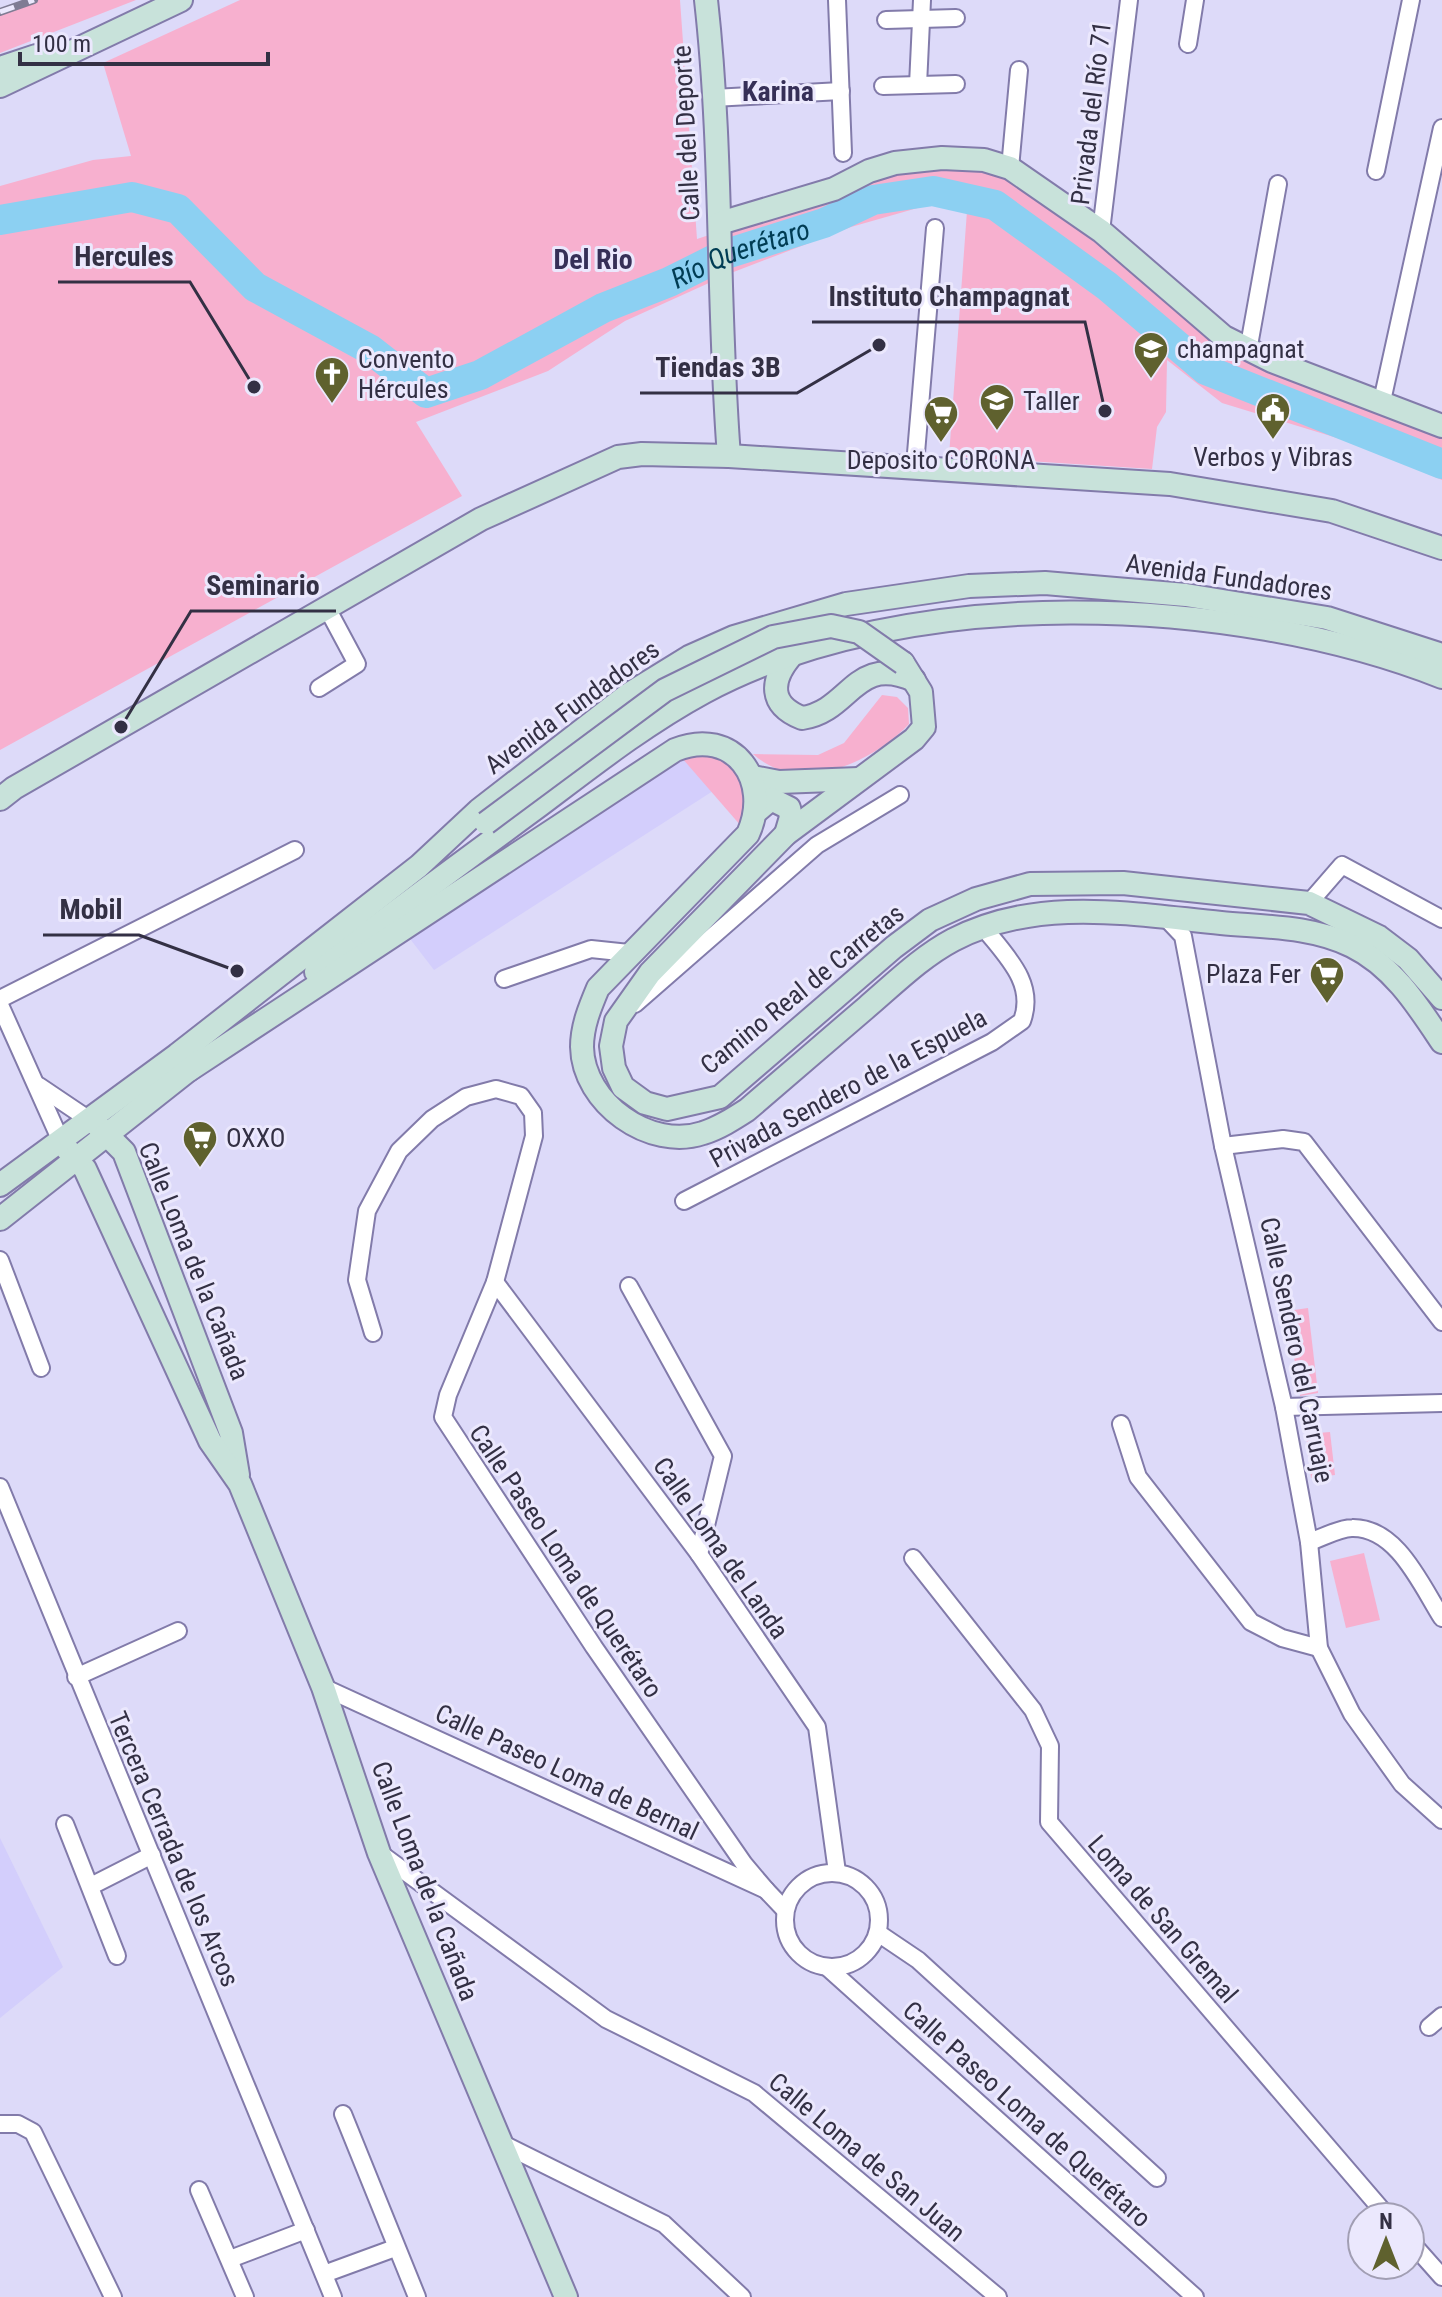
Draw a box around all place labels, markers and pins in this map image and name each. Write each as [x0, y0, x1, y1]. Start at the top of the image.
callout: Hercules [58, 230, 190, 282]
callout: Instituto Champagnat [812, 270, 1085, 322]
school or university icon: champagnat [1132, 330, 1170, 380]
place label: champagnat [1177, 334, 1304, 364]
callout: Tiendas 3B [640, 341, 797, 393]
place label: Convento Hércules [358, 344, 455, 404]
church icon: Convento Hércules [313, 355, 351, 405]
school or university icon: Taller [978, 382, 1016, 432]
place label: Taller [1023, 386, 1080, 416]
public building icon: Verbos y Vibras [1254, 391, 1292, 441]
supermarket icon: Deposito CORONA [922, 394, 960, 444]
place label: Verbos y Vibras [1193, 442, 1353, 472]
place label: Deposito CORONA [847, 445, 1035, 475]
callout: Seminario [191, 559, 336, 611]
callout: Mobil [43, 883, 139, 935]
supermarket icon: Plaza Fer [1308, 955, 1346, 1005]
place label: Plaza Fer [1206, 959, 1301, 989]
supermarket icon: OXXO [181, 1119, 219, 1169]
place label: OXXO [226, 1123, 285, 1153]

